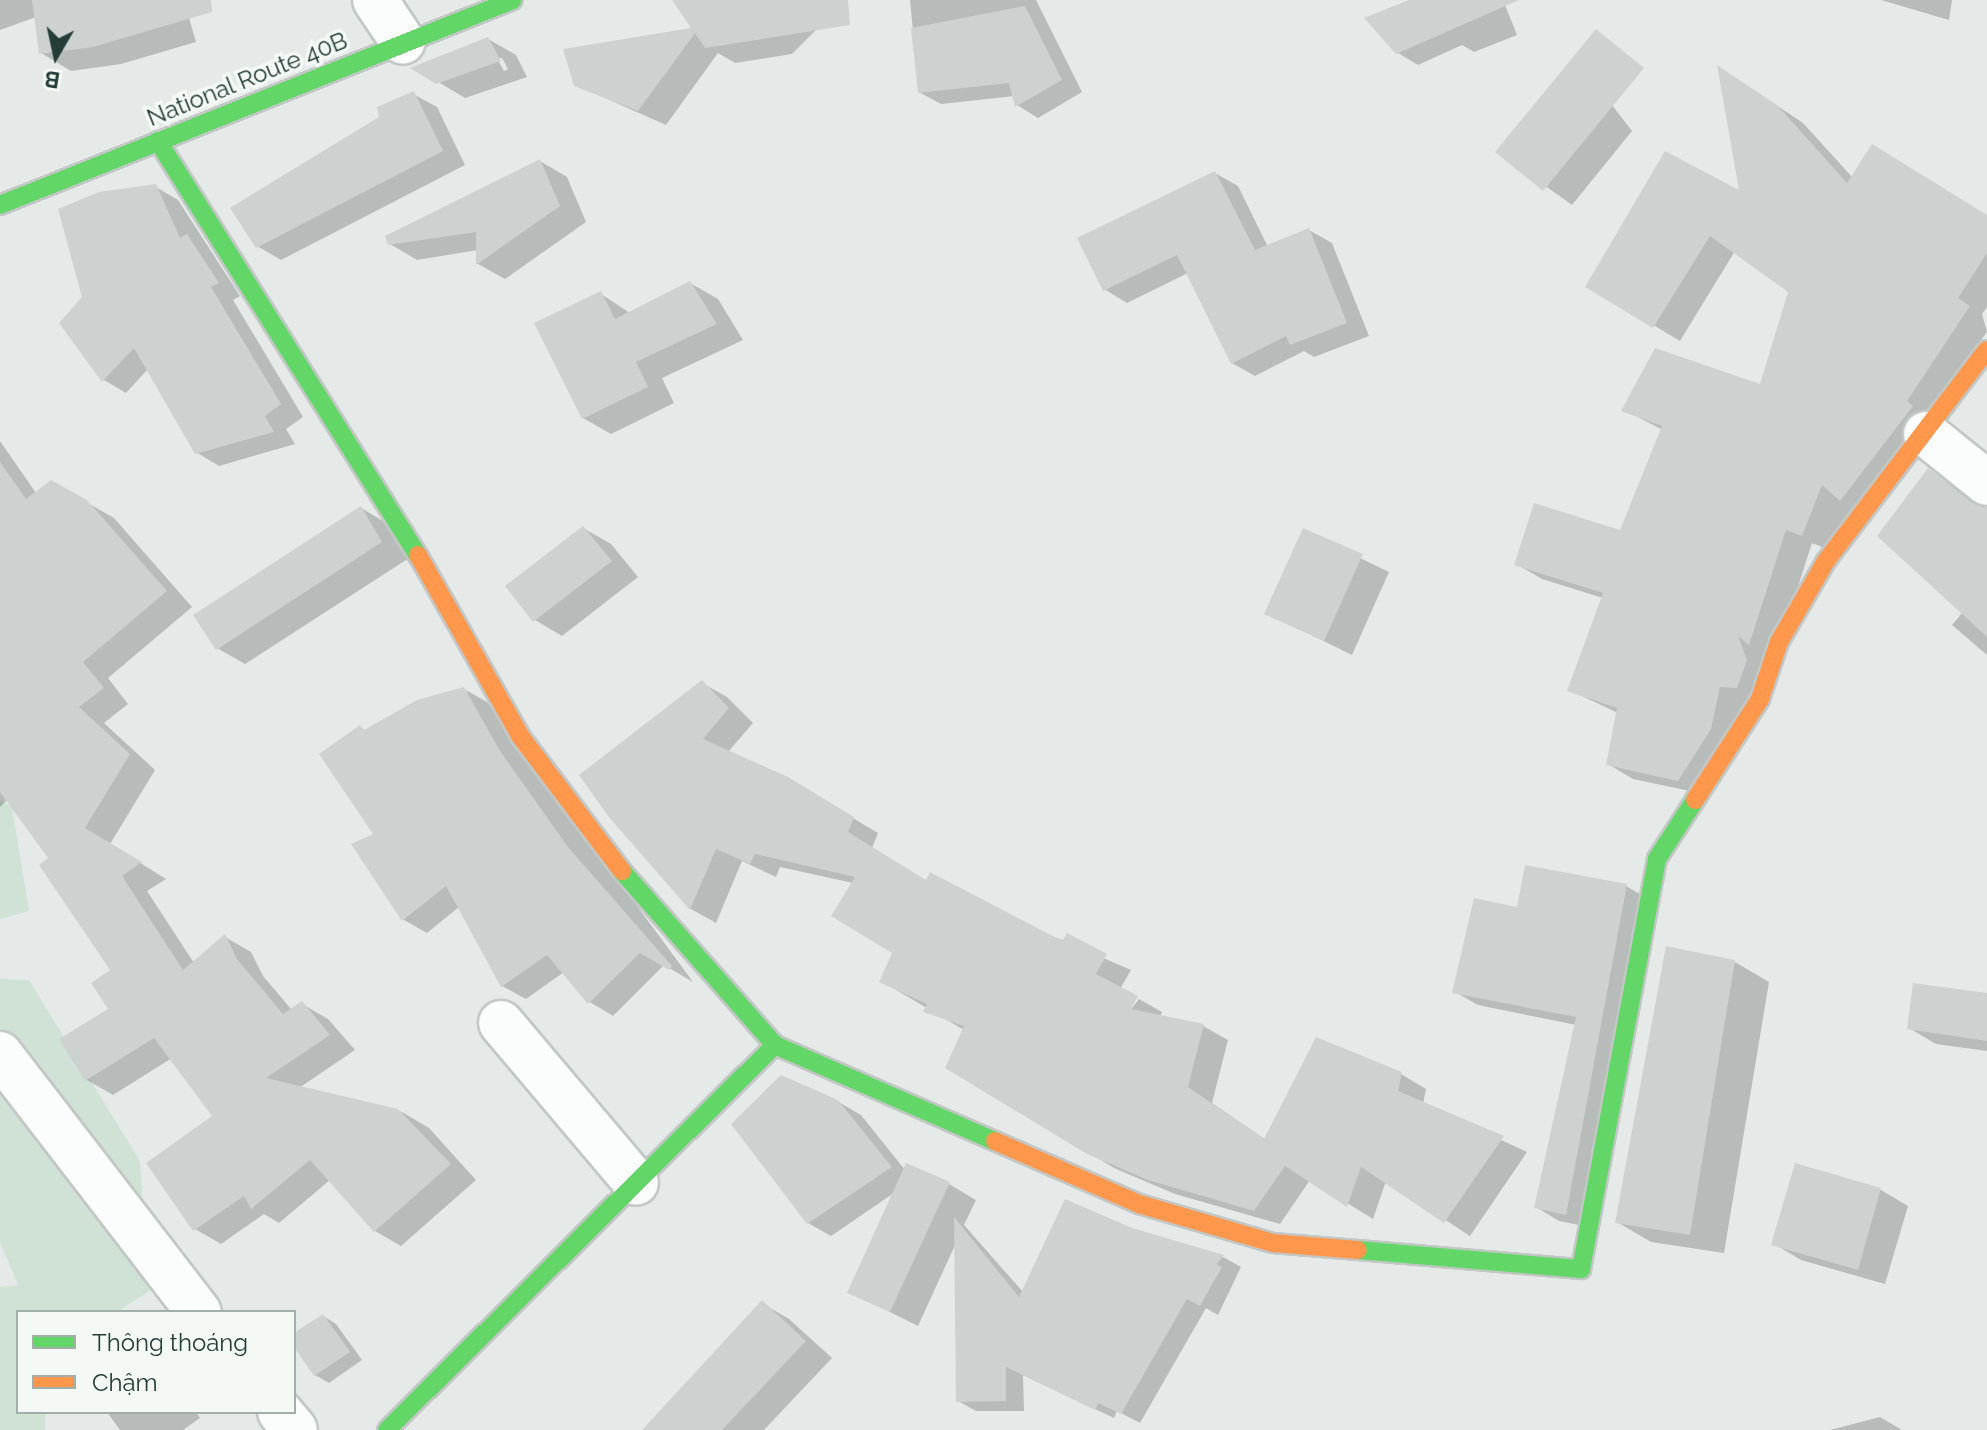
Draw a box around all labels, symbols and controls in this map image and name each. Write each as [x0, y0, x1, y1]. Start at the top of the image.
north arrow [16, 16, 96, 96]
street label: National Route 40B [142, 26, 352, 132]
text: B [43, 66, 62, 94]
legend [16, 1310, 296, 1414]
text: Thông thoáng [92, 1328, 248, 1357]
text: Chậm [92, 1368, 158, 1397]

